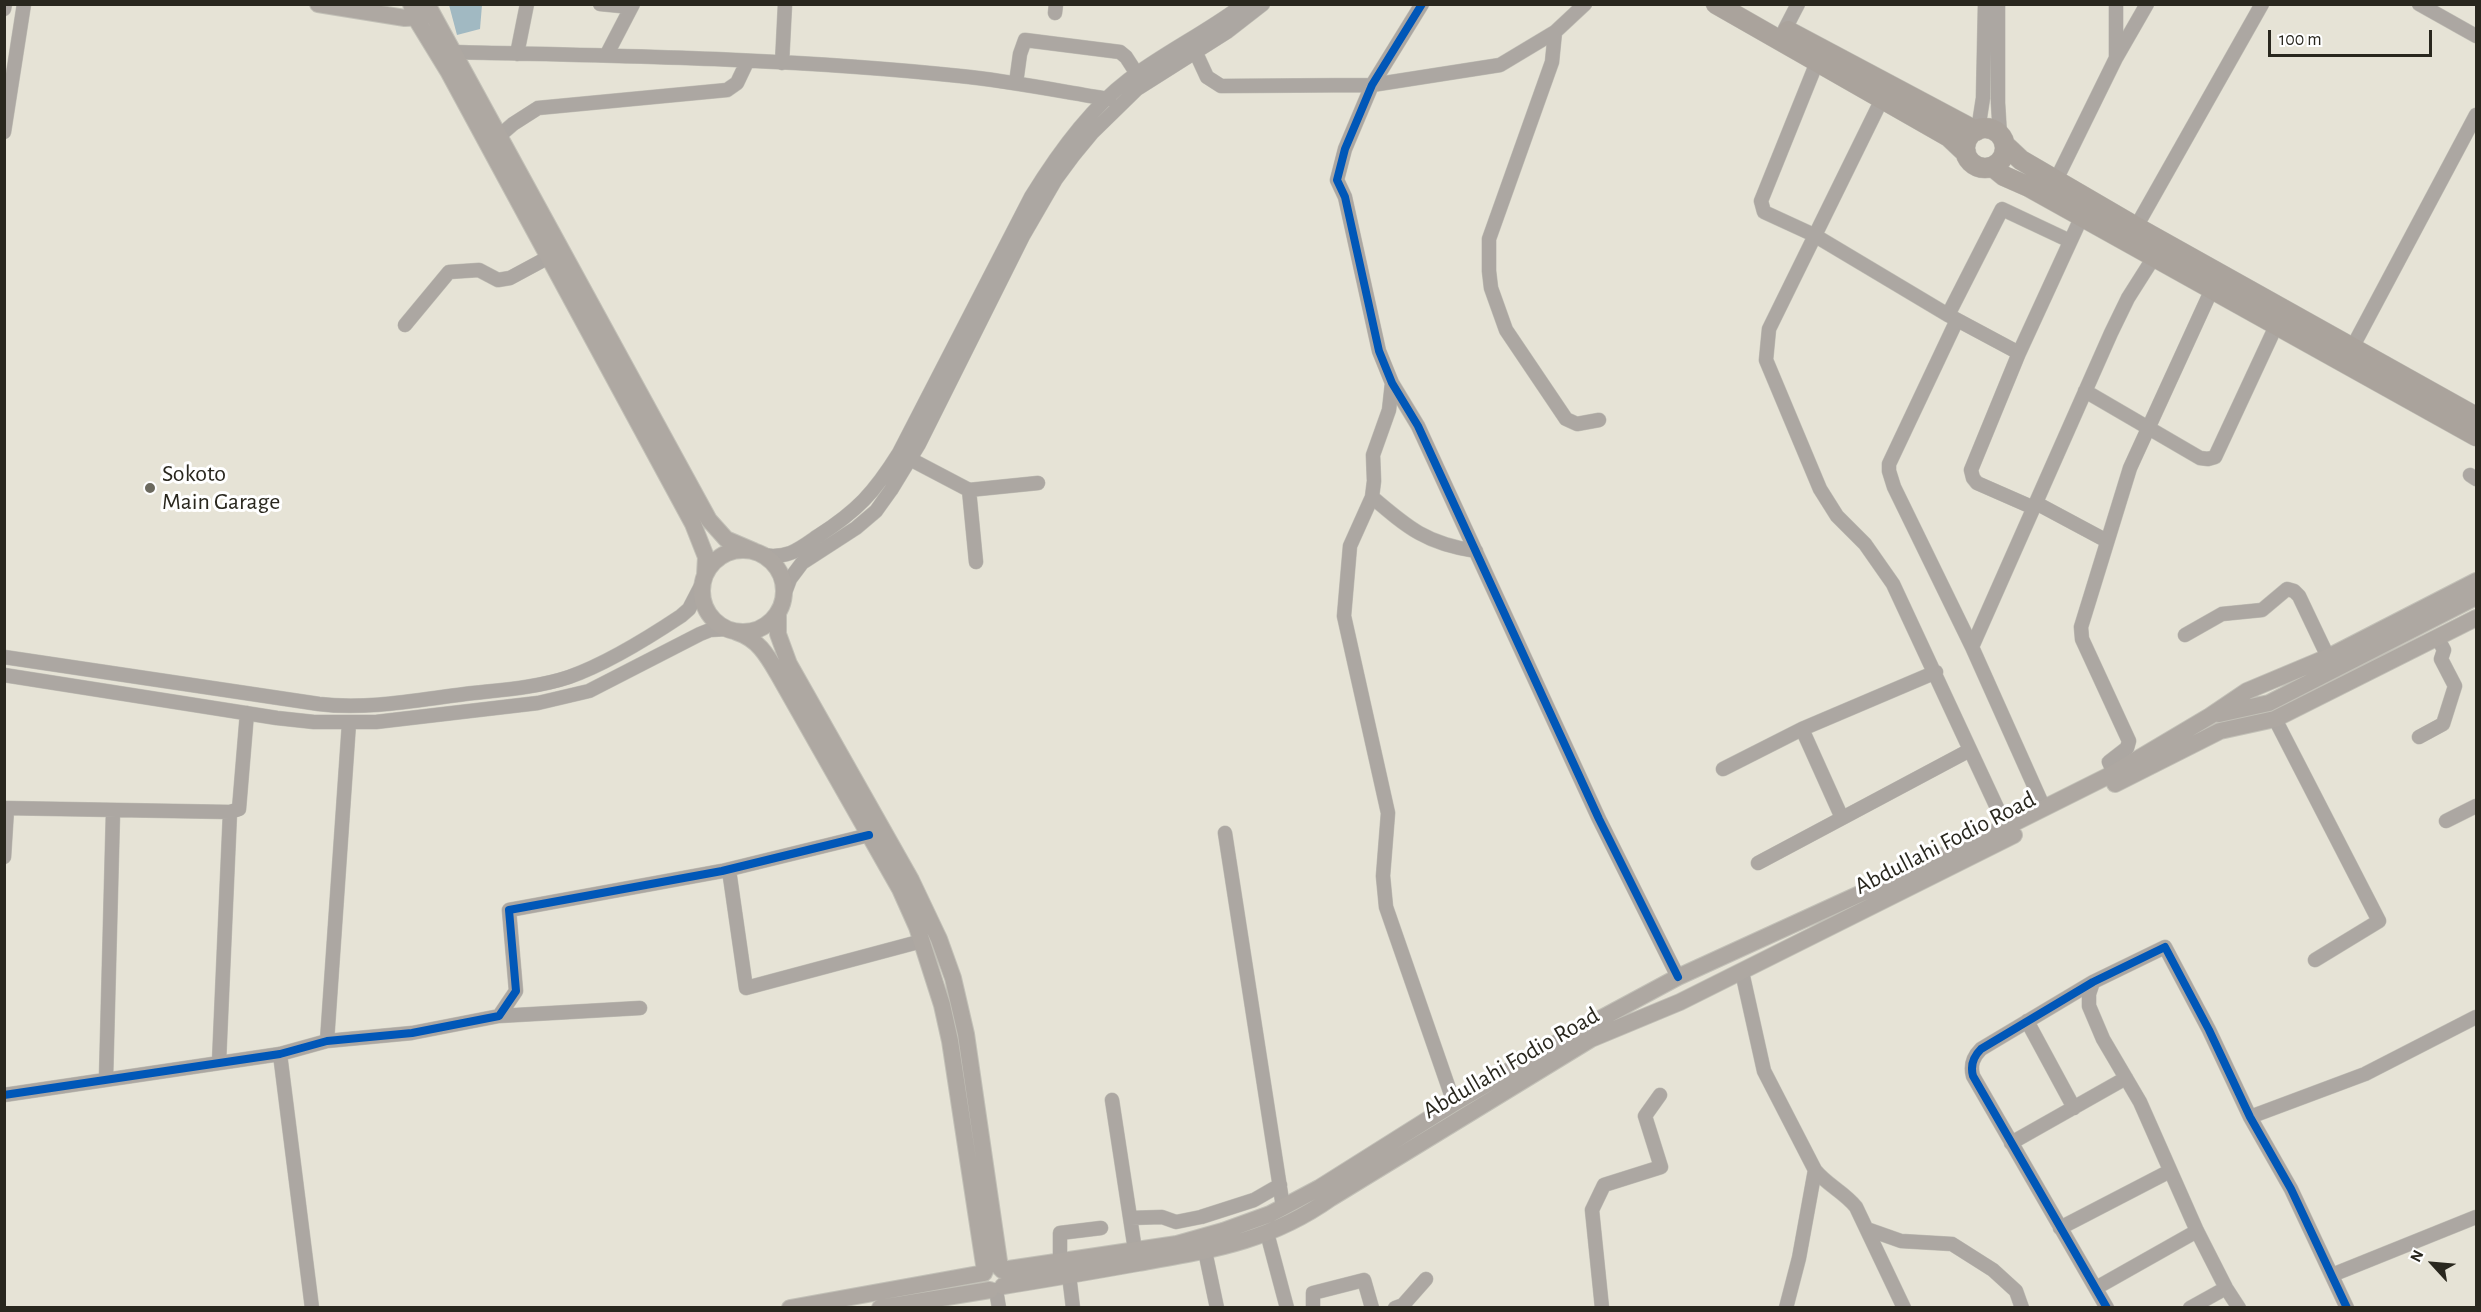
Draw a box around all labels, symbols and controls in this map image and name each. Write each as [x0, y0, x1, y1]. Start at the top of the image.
scale bar [2271, 18, 2434, 56]
text: 100 m [2279, 31, 2322, 49]
place label: Sokoto Main Garage [162, 460, 280, 516]
marker: Sokoto Main Garage [143, 481, 157, 495]
street label: Abdullahi Fodio Road [1850, 785, 2040, 901]
street label: Abdullahi Fodio Road [1418, 1001, 1604, 1125]
north arrow [2403, 1234, 2463, 1294]
text: N [2407, 1248, 2426, 1265]

